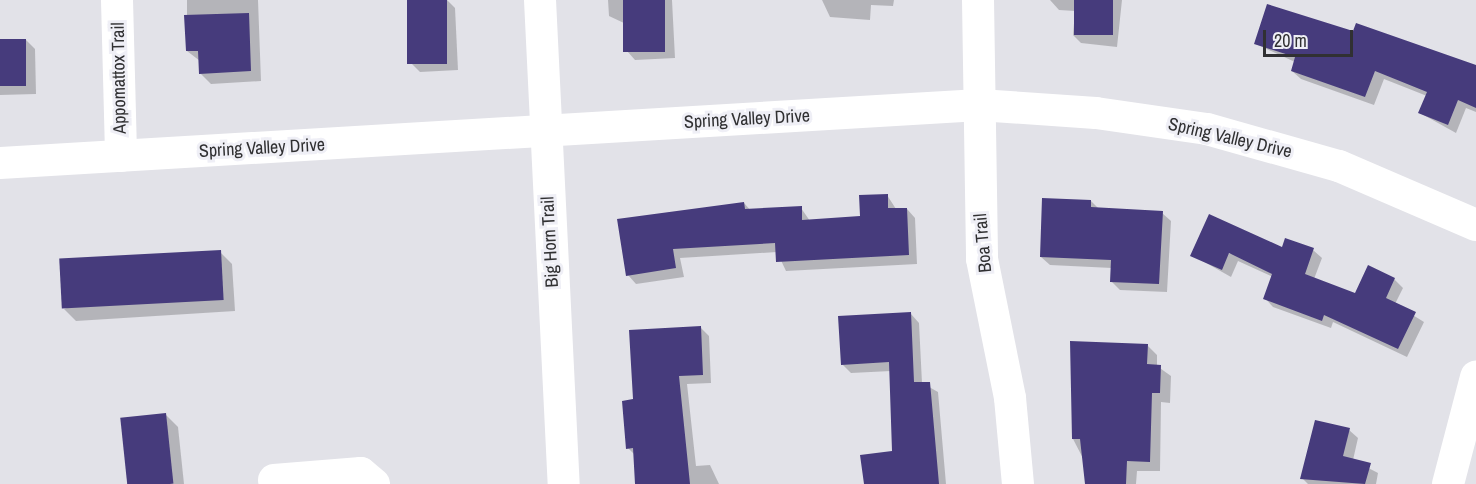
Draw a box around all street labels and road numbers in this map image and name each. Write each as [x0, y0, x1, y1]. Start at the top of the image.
street label: Appomattox Trail [107, 22, 131, 134]
street label: Spring Valley Drive [683, 105, 811, 133]
street label: Spring Valley Drive [1166, 113, 1294, 163]
street label: Spring Valley Drive [198, 134, 326, 162]
street label: Big Horn Trail [537, 196, 563, 288]
street label: Boa Trail [970, 212, 996, 274]

